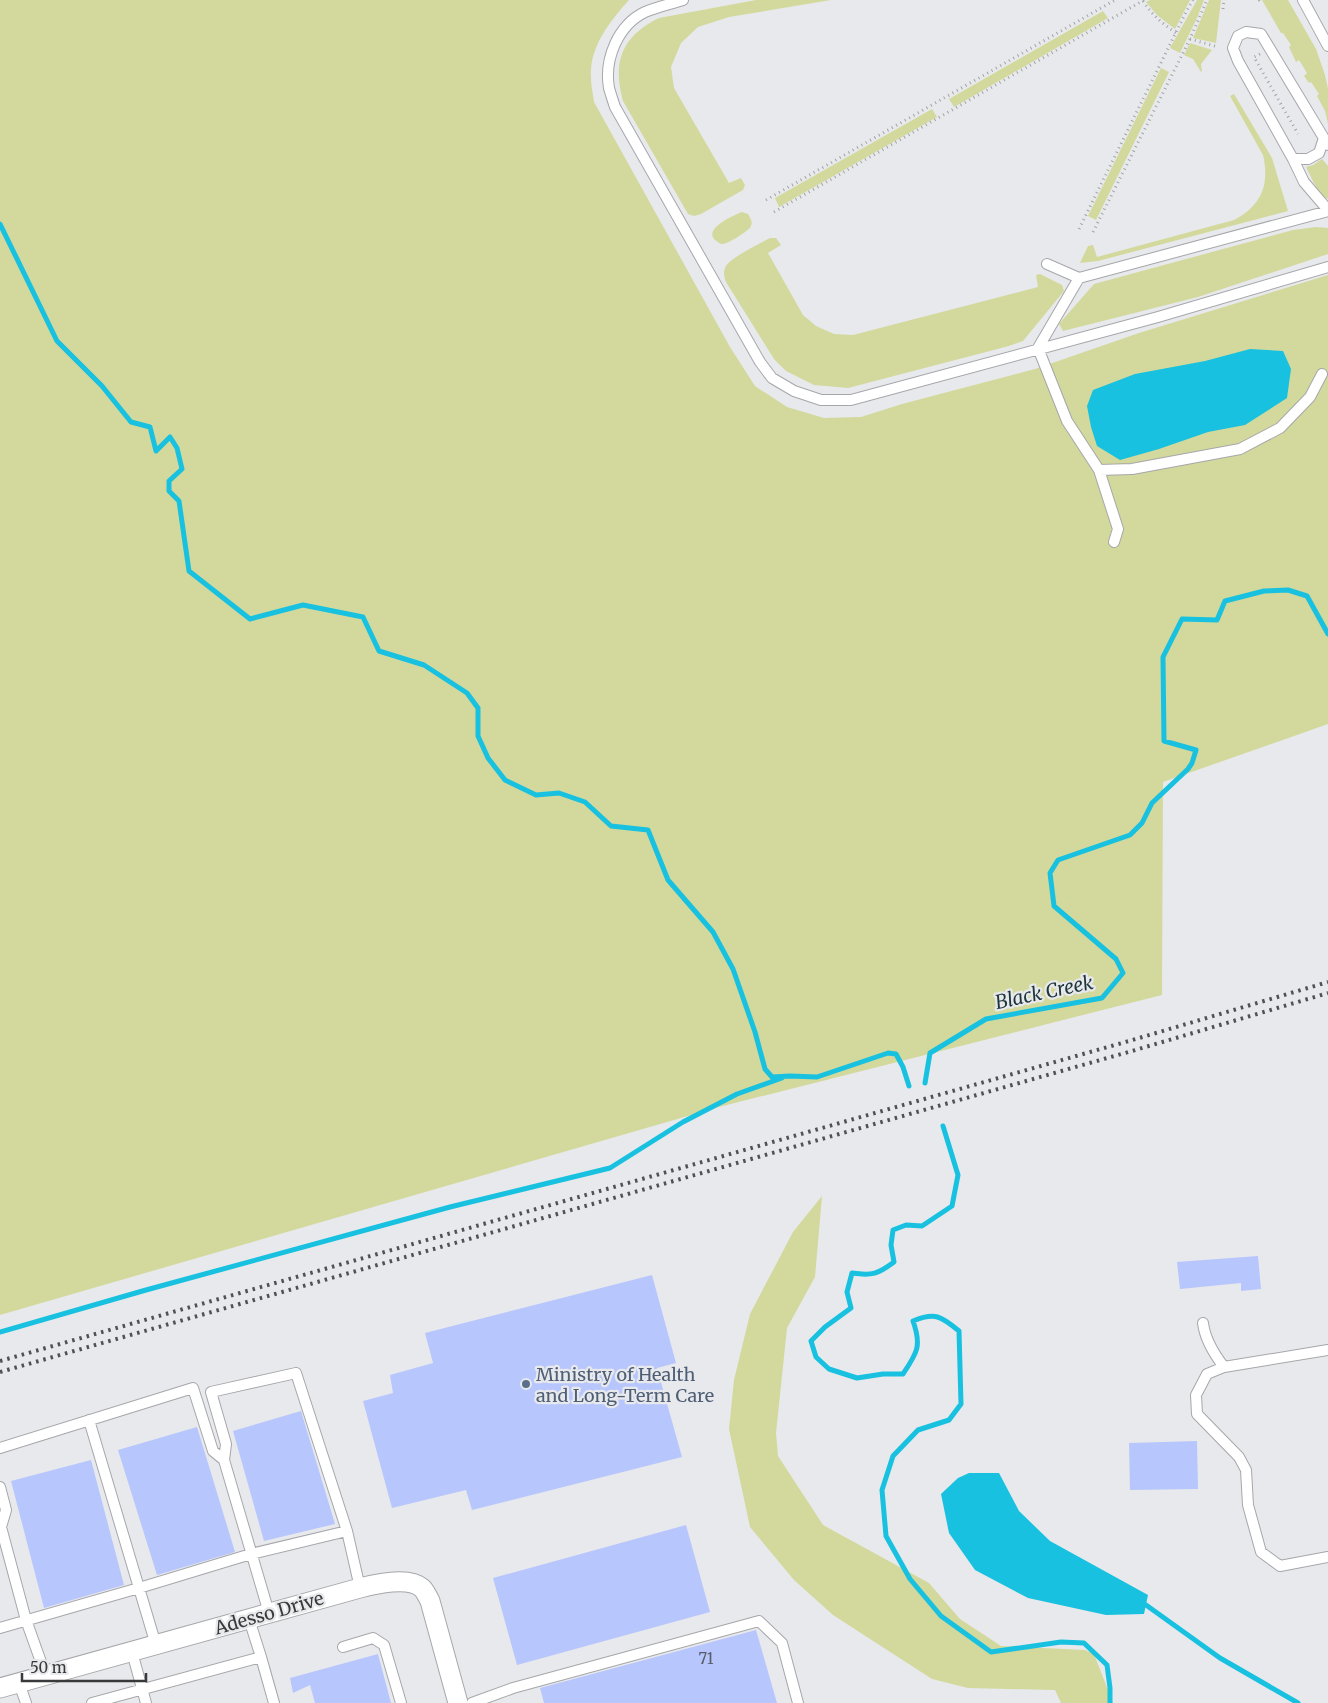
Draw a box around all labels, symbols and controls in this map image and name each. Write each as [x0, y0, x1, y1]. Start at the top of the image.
water label: Black Creek [993, 970, 1096, 1014]
place label: Ministry of Health and Long-Term Care [536, 1363, 714, 1407]
marker: Ministry of Health and Long-Term Care [520, 1378, 532, 1390]
street label: Adesso Drive [211, 1586, 326, 1640]
house number: 71 [698, 1649, 714, 1668]
scale bar [22, 1650, 146, 1682]
text: 50 m [30, 1658, 67, 1677]

